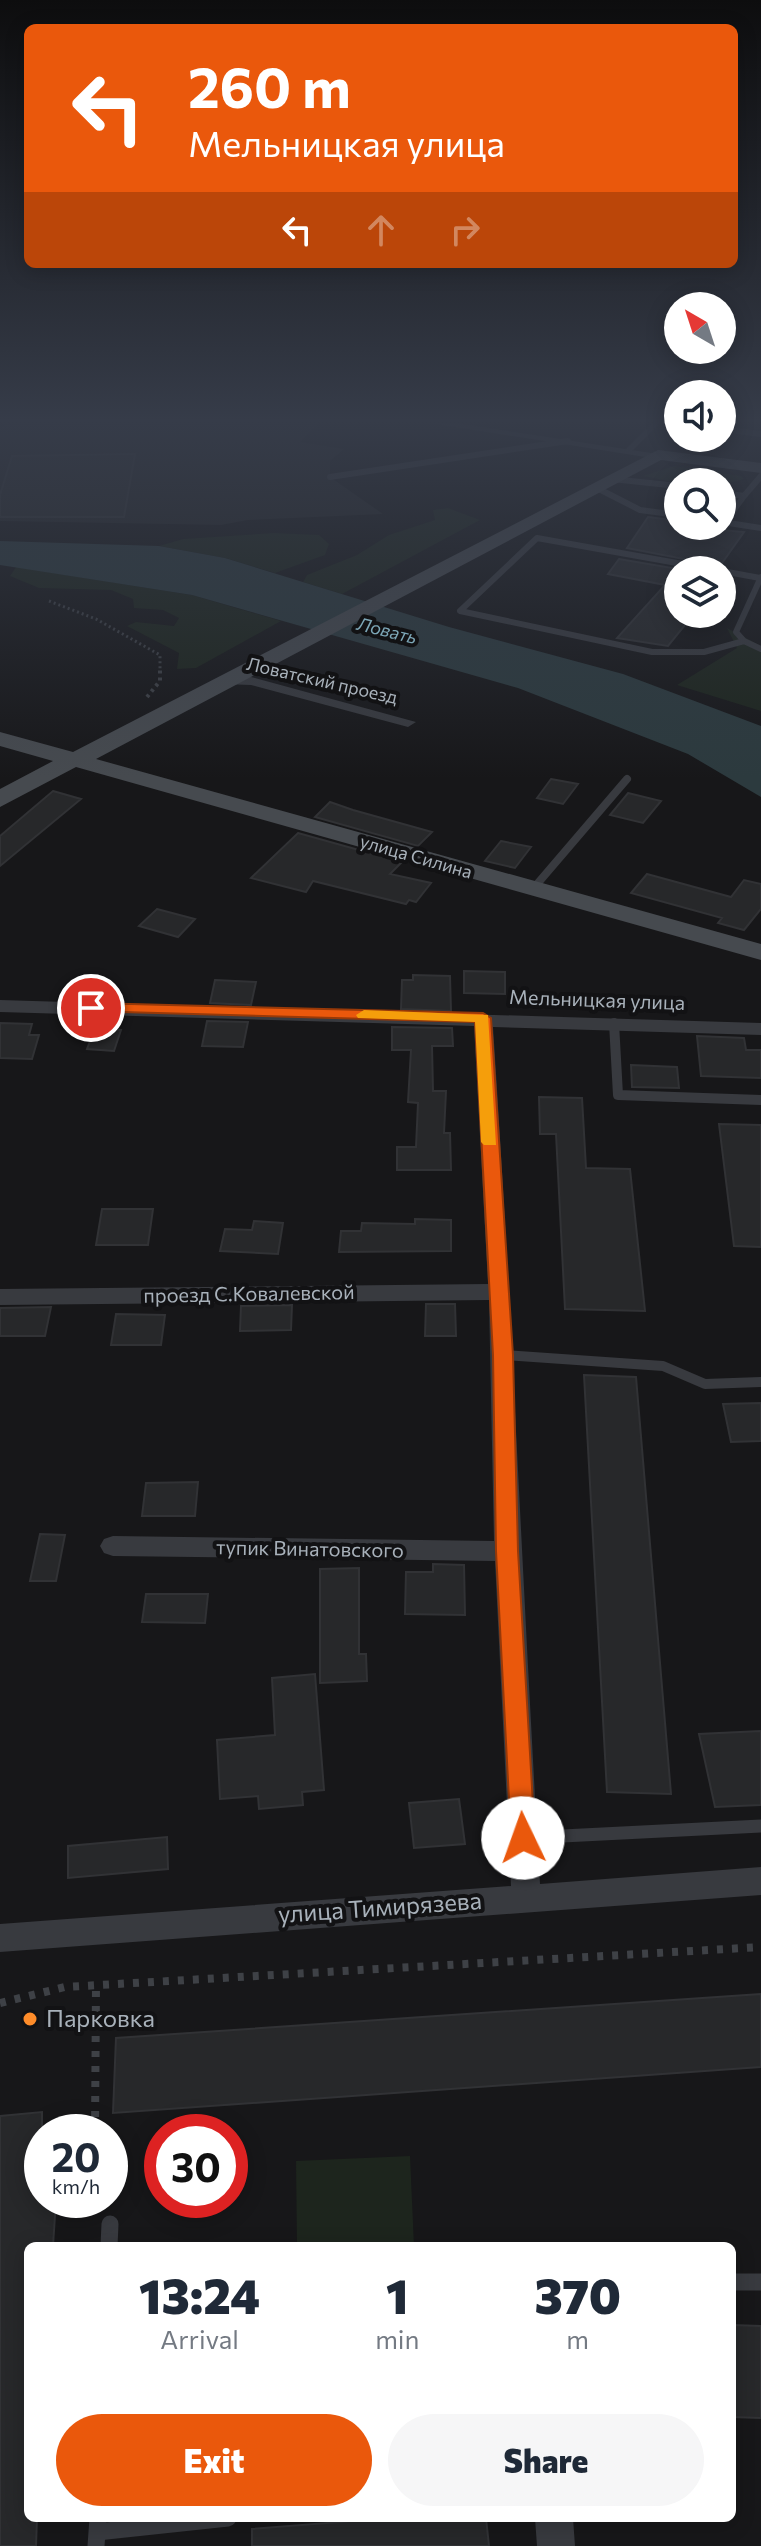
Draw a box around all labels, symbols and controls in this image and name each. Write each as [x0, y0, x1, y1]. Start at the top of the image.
text: 260 m [188, 51, 351, 120]
icon: left [56, 56, 160, 160]
text: Мельницкая улица [188, 120, 505, 164]
icon: left [275, 208, 319, 252]
icon: ahead [359, 208, 403, 252]
icon: right [443, 208, 487, 252]
north arrow [664, 292, 736, 364]
map controls [664, 292, 736, 628]
button: sound [664, 380, 736, 452]
button: search [664, 468, 736, 540]
button: layers [664, 556, 736, 628]
water label: Ловать [354, 612, 419, 648]
street label: Ловатский проезд [245, 652, 400, 708]
street label: улица Силина [358, 830, 475, 883]
pin [57, 974, 125, 1042]
street label: Мельницкая улица [509, 984, 685, 1014]
icon: arrive [69, 986, 113, 1030]
street label: проезд С.Ковалевской [143, 1279, 355, 1307]
street label: тупик Винатовского [216, 1534, 404, 1562]
position arrow [481, 1796, 565, 1880]
street label: улица Тимирязева [277, 1885, 483, 1928]
place label: Парковка [46, 2003, 155, 2032]
marker: Парковка [21, 2010, 39, 2028]
speed limit sign: 30 [144, 2114, 248, 2218]
text: 20 [51, 2131, 101, 2180]
text: km/h [52, 2174, 100, 2198]
text: 13:24 [139, 2265, 260, 2324]
text: 1 [386, 2265, 408, 2324]
text: 370 [534, 2265, 621, 2324]
text: Arrival [160, 2323, 239, 2354]
text: min [375, 2323, 419, 2354]
text: m [566, 2323, 589, 2354]
button: Exit [56, 2414, 372, 2506]
button: Share [388, 2414, 704, 2506]

